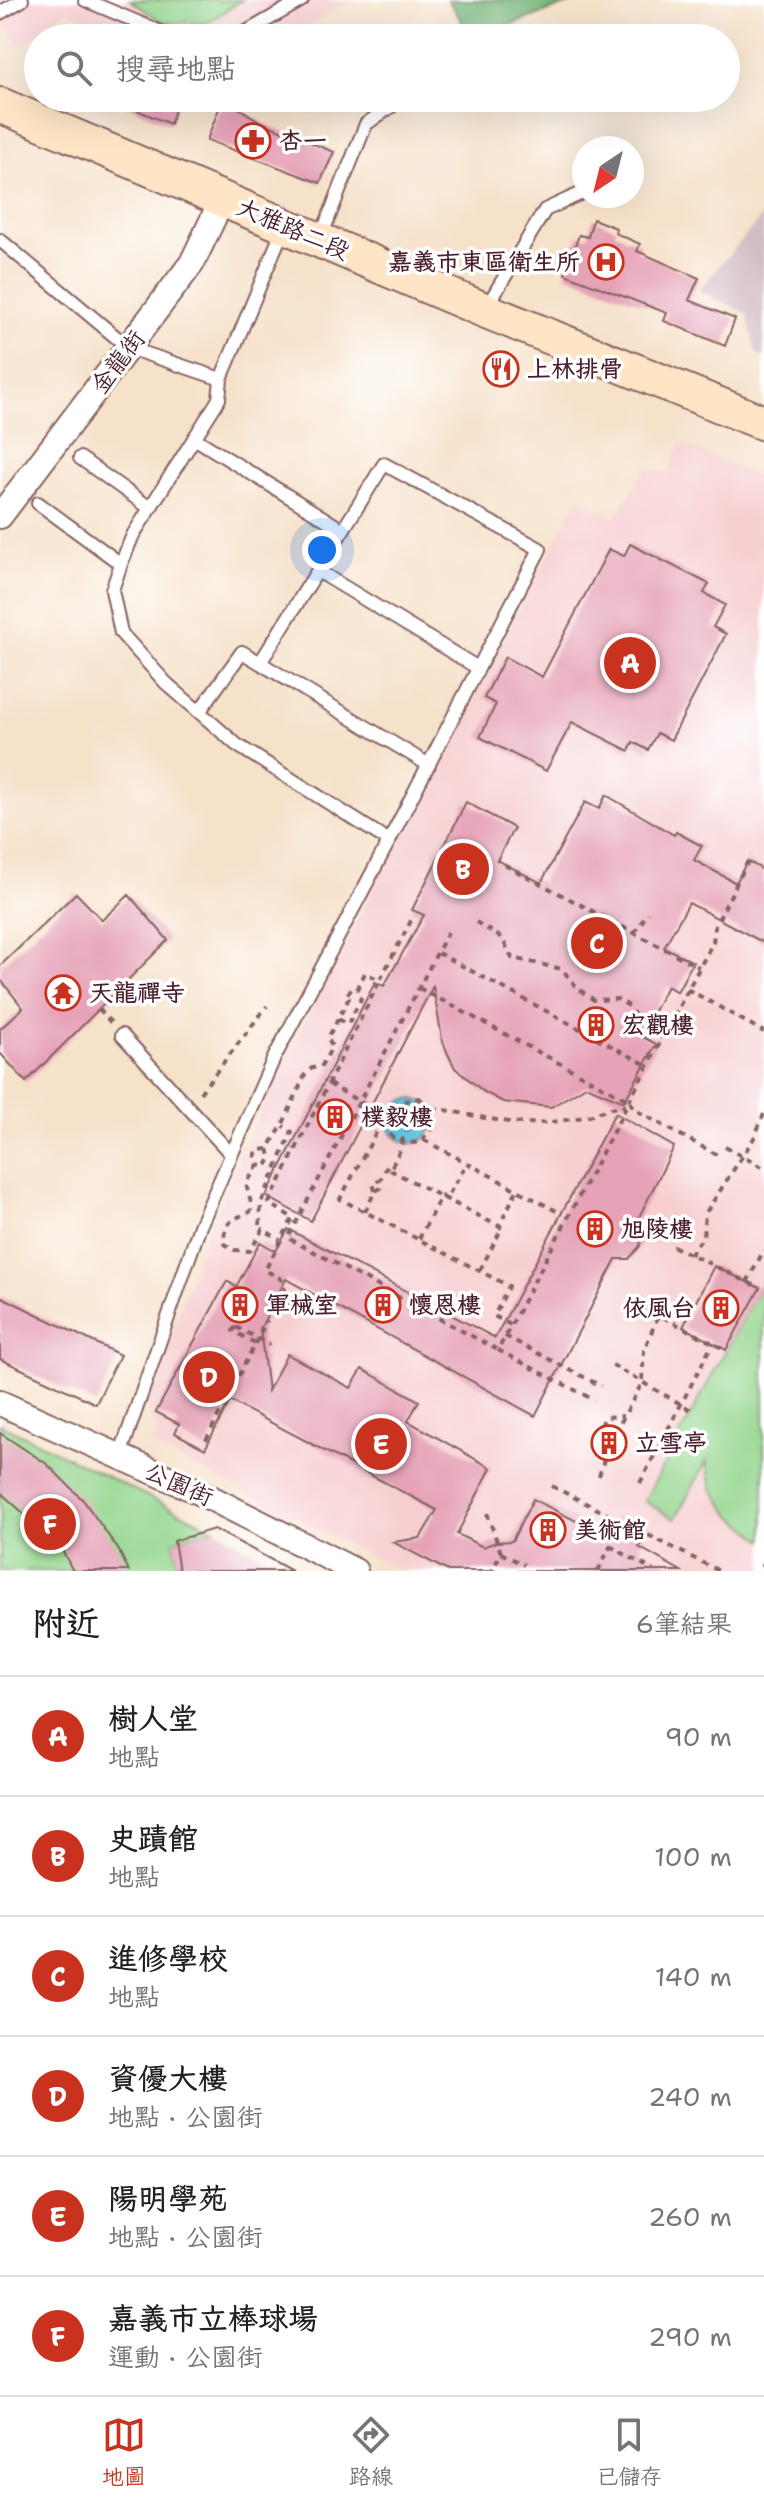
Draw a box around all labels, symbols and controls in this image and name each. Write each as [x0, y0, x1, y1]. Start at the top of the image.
search box [24, 24, 740, 112]
icon: search [52, 46, 96, 90]
text: 搜尋地點 [116, 48, 236, 89]
pharmacy icon: 杏一 [234, 122, 272, 160]
place label: 杏一 [279, 125, 327, 157]
north arrow [572, 136, 644, 208]
street label: 大雅路二段 [232, 191, 354, 267]
hospital icon: 嘉義市東區衛生所 [587, 243, 625, 281]
place label: 嘉義市東區衛生所 [388, 246, 580, 278]
street label: 金龍街 [84, 324, 152, 400]
restaurant icon: 上林排骨 [482, 350, 520, 388]
place label: 上林排骨 [527, 353, 623, 385]
your location [302, 530, 342, 570]
pin: A [604, 633, 656, 693]
pin: B [437, 839, 489, 899]
pin: C [571, 913, 623, 973]
temple icon: 天龍禪寺 [44, 974, 82, 1012]
place label: 天龍禪寺 [89, 977, 185, 1009]
building icon: 宏觀樓 [577, 1006, 615, 1044]
place label: 宏觀樓 [622, 1009, 694, 1041]
building icon: 樸毅樓 [316, 1098, 354, 1136]
place label: 樸毅樓 [361, 1101, 433, 1133]
building icon: 旭陵樓 [576, 1210, 614, 1248]
place label: 旭陵樓 [621, 1213, 693, 1245]
building icon: 軍械室 [221, 1286, 259, 1324]
building icon: 懷恩樓 [364, 1286, 402, 1324]
place label: 軍械室 [266, 1289, 338, 1321]
place label: 懷恩樓 [409, 1289, 481, 1321]
building icon: 依風台 [702, 1289, 740, 1327]
place label: 依風台 [623, 1292, 695, 1324]
pin: D [183, 1347, 235, 1407]
pin: E [355, 1414, 407, 1474]
building icon: 立雪亭 [590, 1424, 628, 1462]
place label: 立雪亭 [635, 1427, 707, 1459]
street label: 公園街 [140, 1455, 218, 1513]
pin: F [24, 1494, 76, 1554]
building icon: 美術館 [529, 1511, 567, 1549]
place label: 美術館 [574, 1514, 646, 1546]
text: 附近 [32, 1600, 100, 1646]
text: 6筆結果 [636, 1606, 732, 1641]
text: 樹人堂 [108, 1698, 198, 1739]
text: A [48, 1719, 68, 1754]
text: 90 m [665, 1719, 732, 1754]
text: 地點 [108, 1739, 160, 1774]
text: 史蹟館 [108, 1818, 198, 1859]
text: B [50, 1839, 66, 1874]
text: 100 m [654, 1839, 732, 1874]
text: 地點 [108, 1859, 160, 1894]
text: 進修學校 [108, 1938, 228, 1979]
text: C [50, 1959, 66, 1994]
text: 140 m [655, 1959, 732, 1994]
text: 地點 [108, 1979, 160, 2014]
text: 資優大樓 [108, 2058, 228, 2099]
text: D [49, 2079, 67, 2114]
text: 240 m [648, 2079, 732, 2114]
text: 地點 · 公園街 [108, 2099, 263, 2134]
text: 陽明學苑 [108, 2178, 228, 2219]
text: E [49, 2199, 67, 2234]
text: 260 m [648, 2199, 732, 2234]
text: 地點 · 公園街 [108, 2219, 263, 2254]
text: 嘉義市立棒球場 [108, 2298, 318, 2339]
text: F [50, 2319, 66, 2354]
text: 290 m [648, 2319, 732, 2354]
text: 運動 · 公園街 [108, 2339, 263, 2374]
tab: 地圖 [102, 2413, 146, 2491]
tab: 路線 [349, 2413, 393, 2491]
tab: 已儲存 [596, 2413, 662, 2491]

